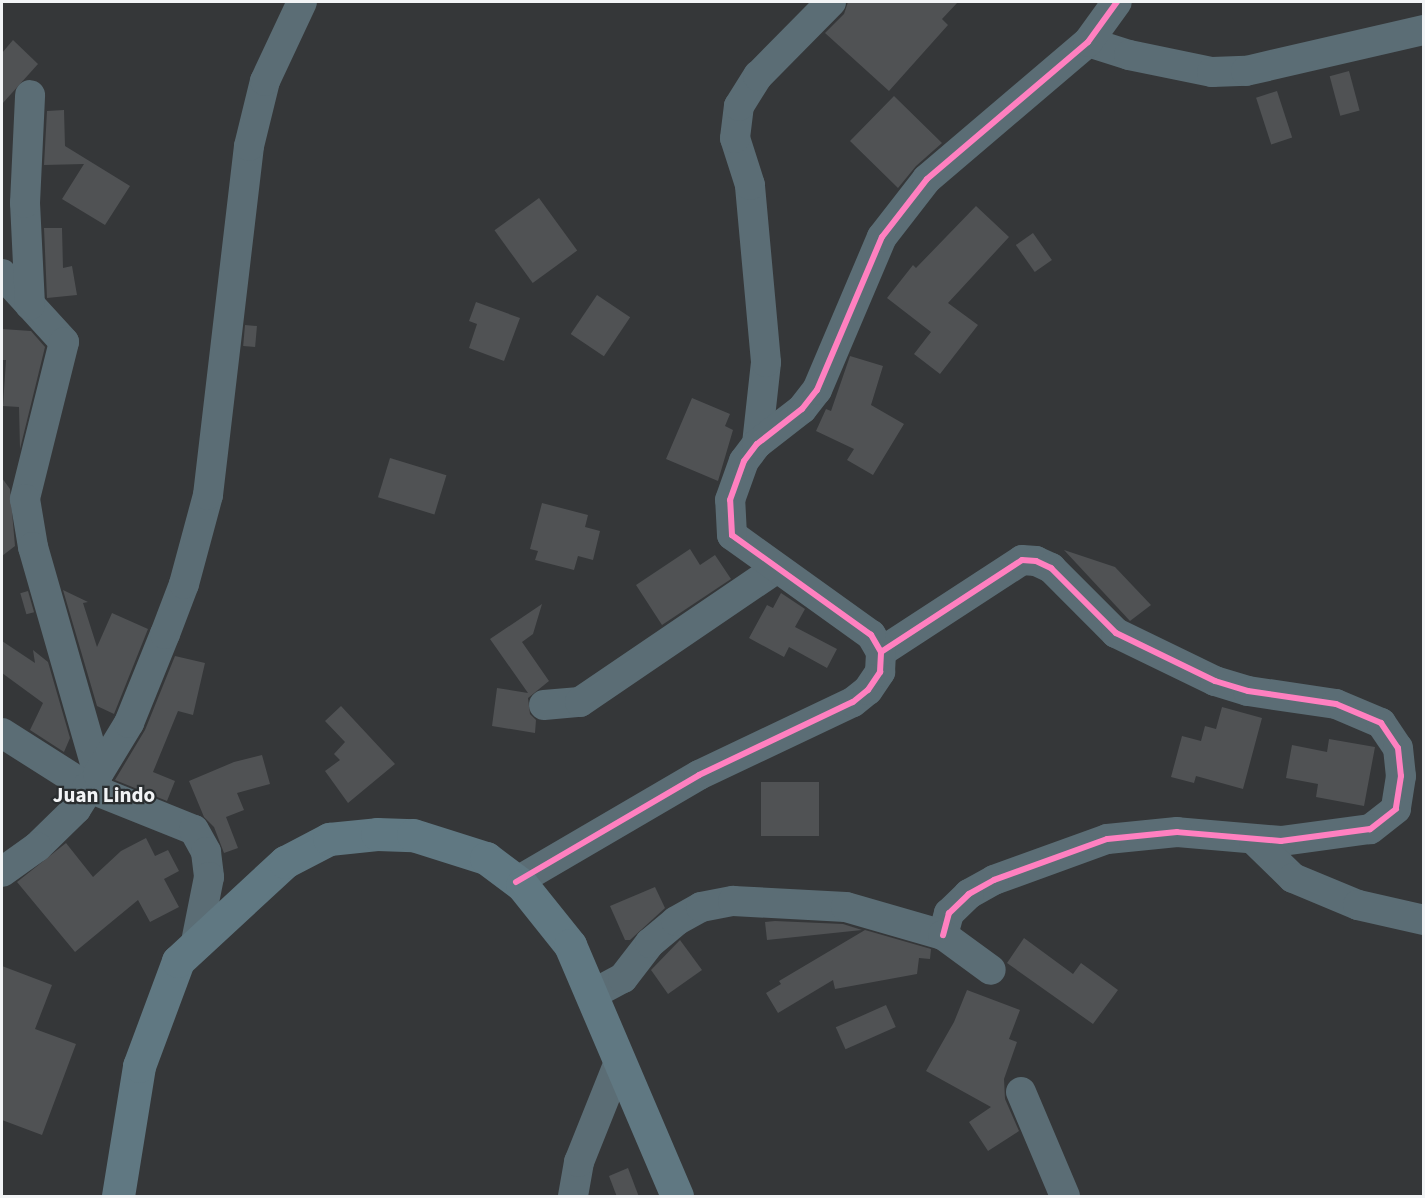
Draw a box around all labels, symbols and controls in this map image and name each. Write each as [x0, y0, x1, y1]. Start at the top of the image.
district label: Juan Lindo [53, 782, 155, 808]

